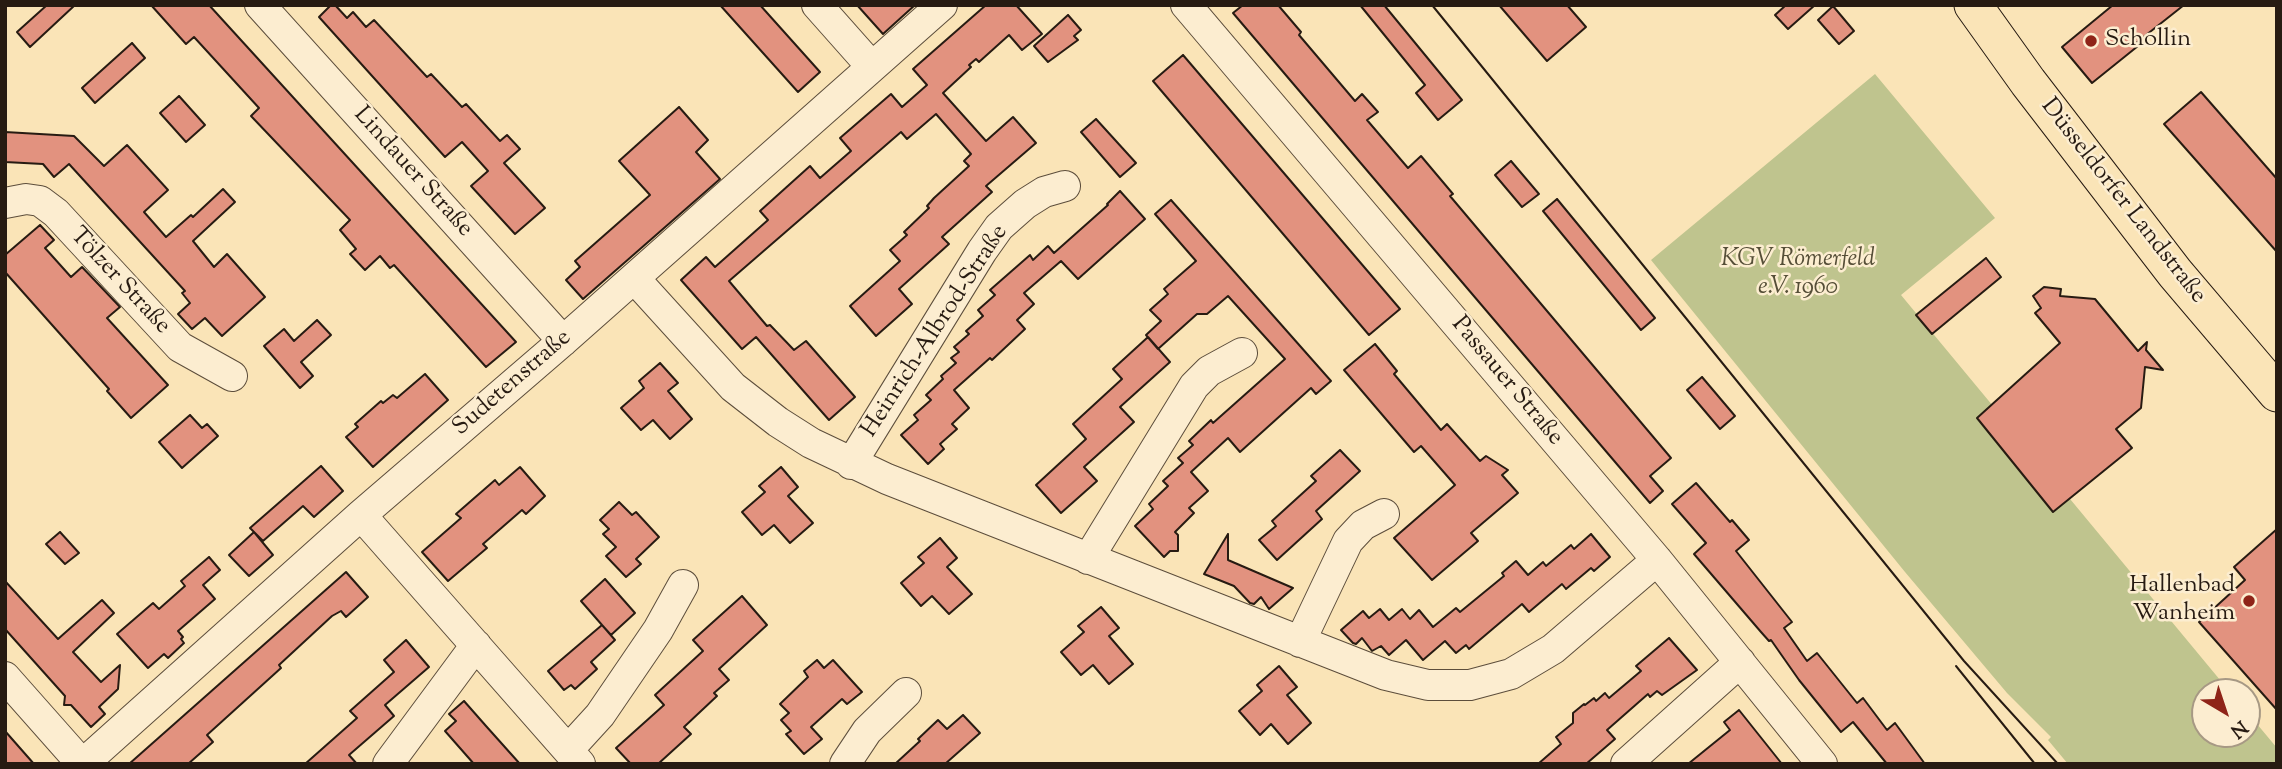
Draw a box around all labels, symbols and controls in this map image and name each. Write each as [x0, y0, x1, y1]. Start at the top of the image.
place label: Schollin [2105, 27, 2191, 55]
marker: Schollin [2083, 33, 2099, 49]
street label: Düsseldorfer Landstraße [2033, 94, 2211, 310]
street label: Lindauer Straße [346, 102, 478, 244]
street label: Heinrich-Albrod-Straße [856, 220, 1016, 444]
street label: Tölzer Straße [62, 223, 176, 341]
park label: KGV Römerfeld e.V. 1960 [1721, 247, 1875, 303]
street label: Passauer Straße [1444, 312, 1568, 452]
street label: Sudetenstraße [448, 325, 578, 443]
place label: Hallenbad Wanheim [2129, 573, 2235, 629]
marker: Hallenbad Wanheim [2241, 593, 2257, 609]
north arrow [2191, 678, 2261, 748]
text: N [2224, 713, 2253, 743]

